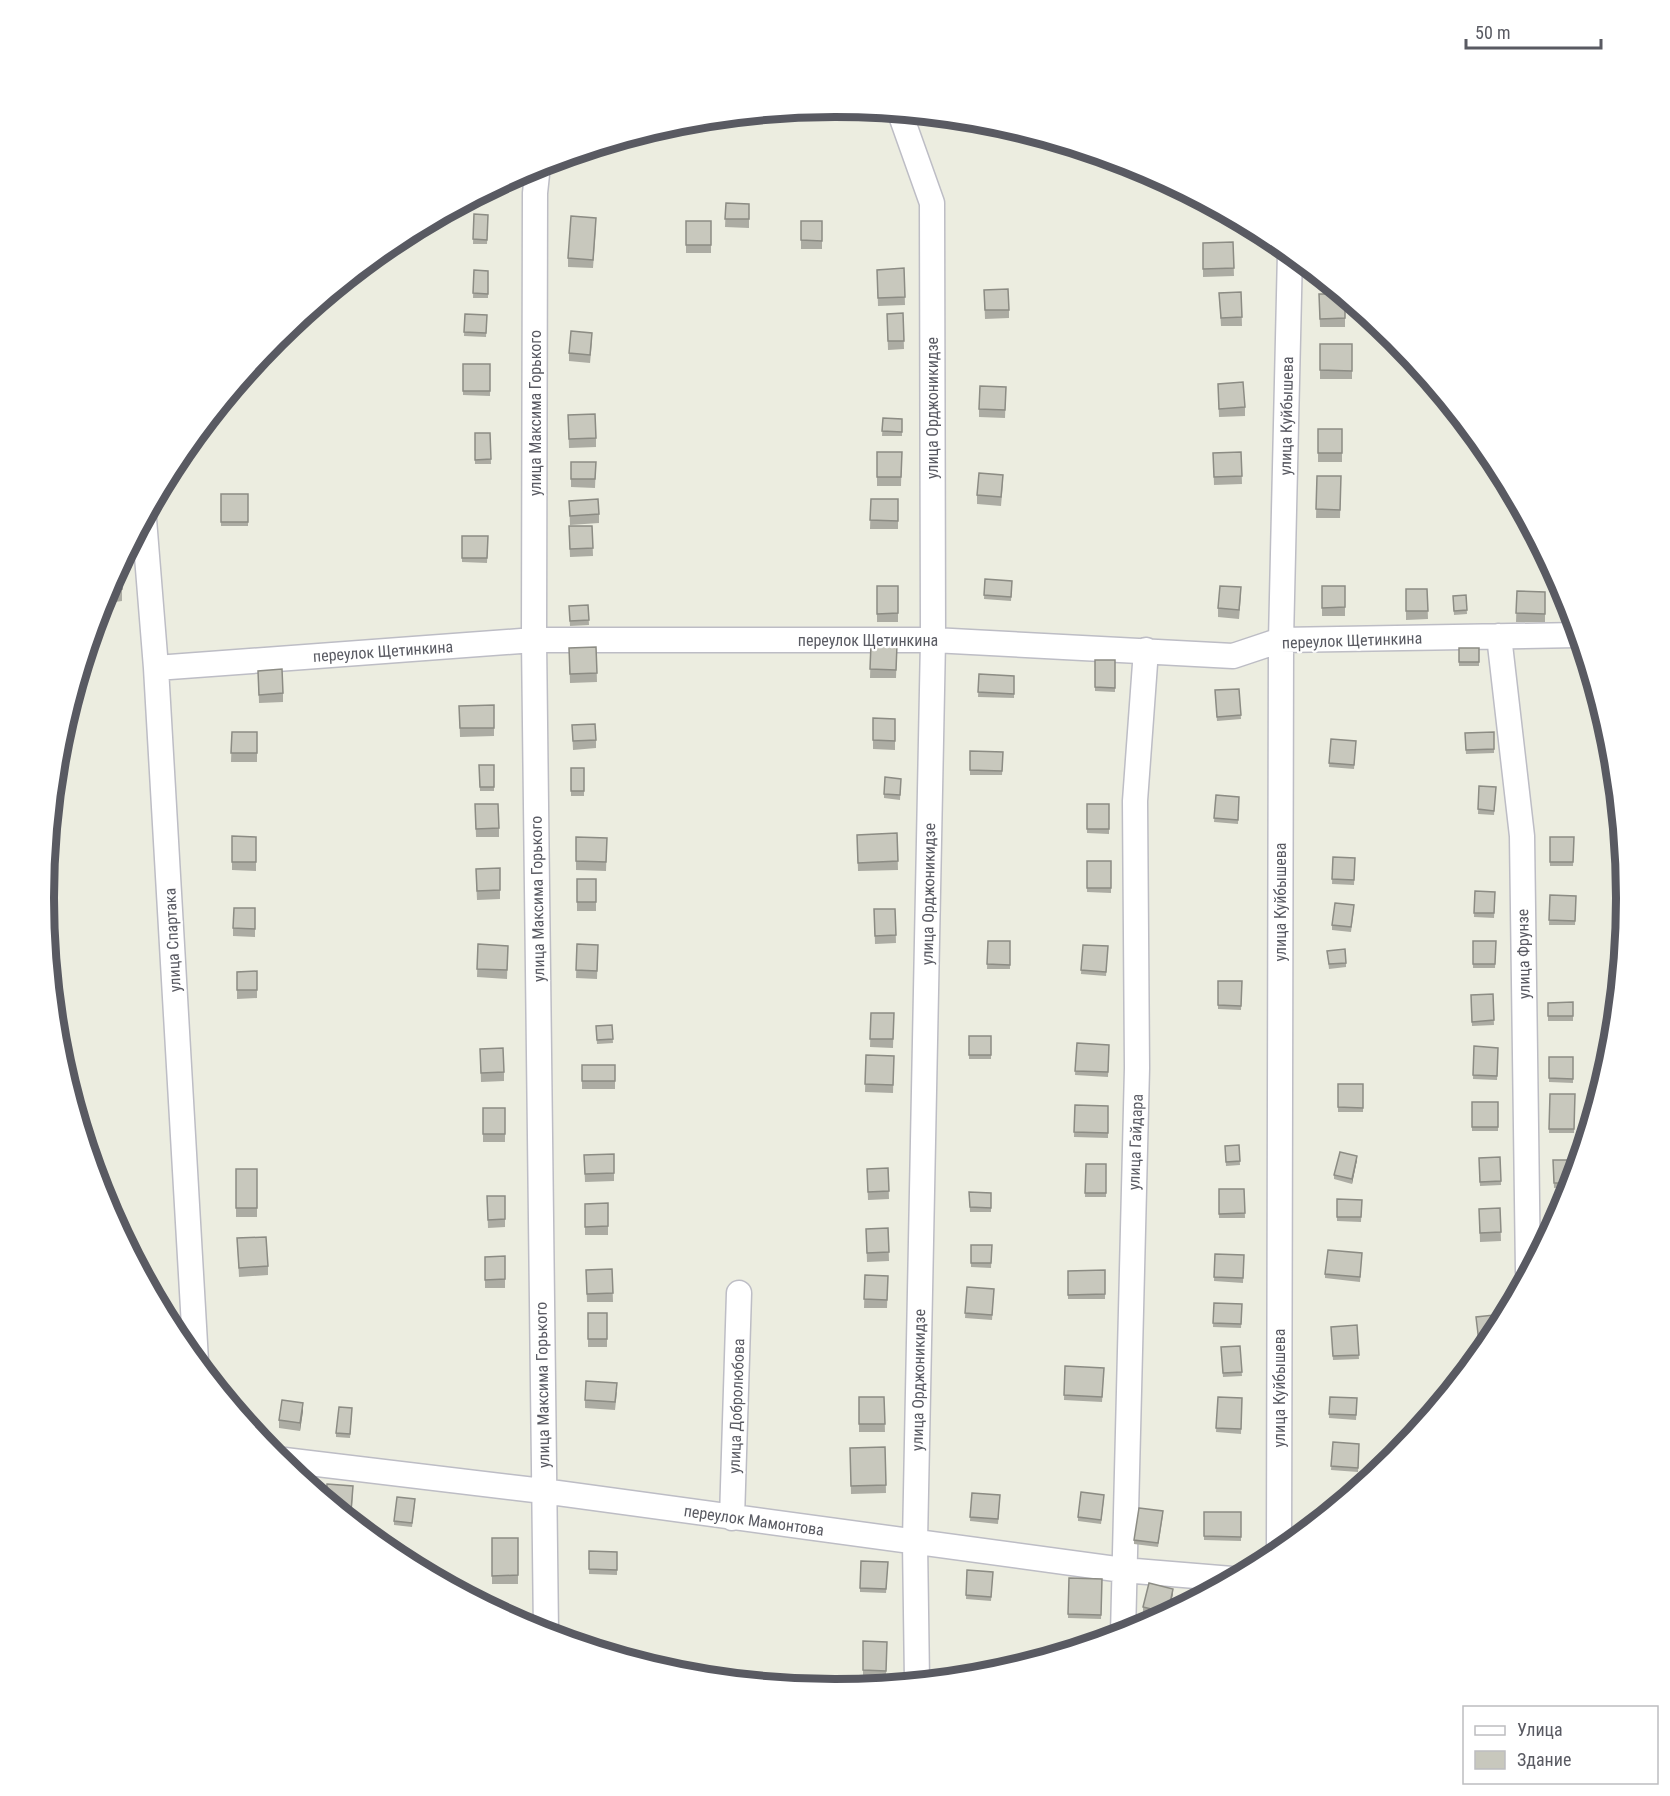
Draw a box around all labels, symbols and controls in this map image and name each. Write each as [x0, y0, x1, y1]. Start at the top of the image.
scale bar [1466, 12, 1601, 50]
text: 50 m [1475, 22, 1510, 43]
street label: улица Максима Горького [526, 330, 545, 496]
street label: улица Орджоникидзе [923, 337, 942, 479]
street label: улица Куйбышева [1276, 356, 1297, 476]
street label: переулок Щетинкина [1282, 629, 1423, 652]
street label: переулок Щетинкина [798, 631, 938, 650]
street label: переулок Щетинкина [312, 637, 454, 666]
street label: улица Максима Горького [527, 816, 548, 982]
street label: улица Орджоникидзе [918, 823, 939, 965]
street label: улица Куйбышева [1271, 843, 1290, 961]
street label: улица Спартака [160, 887, 185, 993]
street label: улица Фрунзе [1513, 909, 1534, 999]
street label: улица Гайдара [1124, 1094, 1147, 1190]
street label: улица Максима Горького [532, 1302, 553, 1468]
street label: улица Орджоникидзе [908, 1309, 929, 1451]
street label: улица Куйбышева [1270, 1329, 1289, 1447]
street label: улица Добролюбова [725, 1338, 748, 1474]
street label: переулок Мамонтова [683, 1501, 825, 1540]
legend [1463, 1706, 1658, 1784]
text: Улица [1517, 1719, 1563, 1740]
text: Здание [1517, 1749, 1571, 1770]

